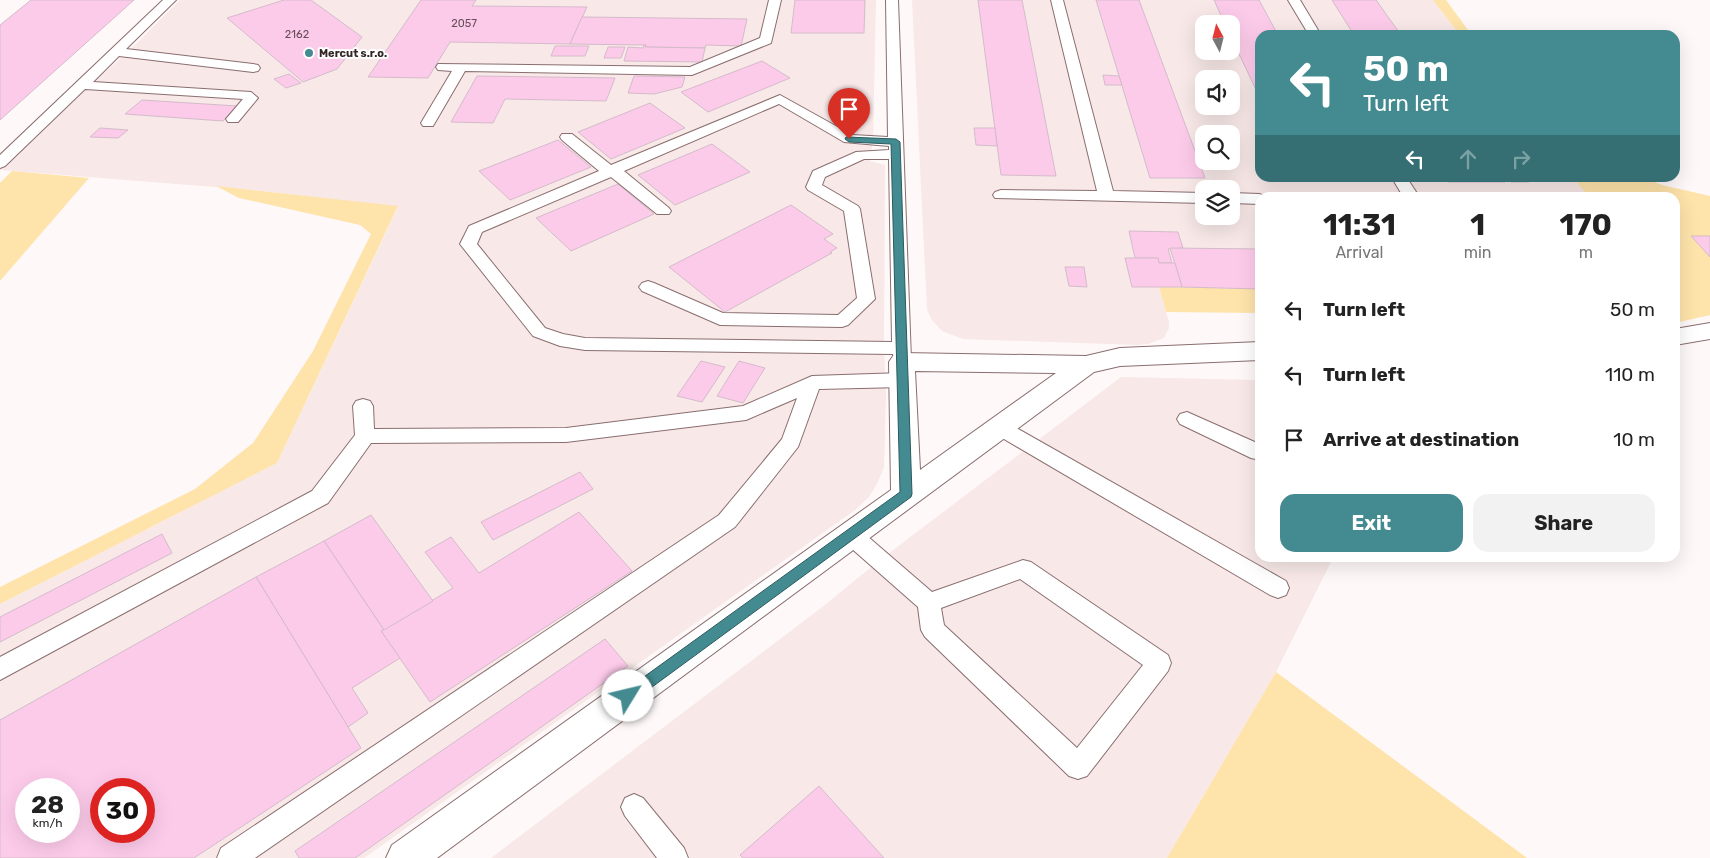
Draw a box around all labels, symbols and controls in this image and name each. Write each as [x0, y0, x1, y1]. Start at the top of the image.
north arrow [1195, 15, 1240, 60]
map controls [1195, 15, 1240, 225]
house number: 2057 [451, 17, 477, 30]
house number: 2162 [285, 28, 309, 41]
marker: Mercut s.r.o. [303, 47, 315, 59]
place label: Mercut s.r.o. [319, 47, 387, 60]
text: 50 m [1363, 48, 1449, 90]
icon: left [1280, 50, 1345, 115]
button: sound [1195, 70, 1240, 115]
pin [828, 88, 870, 139]
text: Turn left [1363, 90, 1449, 117]
icon: arrive [835, 95, 863, 123]
button: search [1195, 125, 1240, 170]
icon: left [1401, 145, 1429, 173]
icon: ahead [1454, 145, 1482, 173]
icon: right [1507, 145, 1535, 173]
button: layers [1195, 180, 1240, 225]
text: 11:31 [1323, 207, 1396, 243]
text: 1 [1470, 207, 1485, 243]
text: 170 [1560, 207, 1612, 243]
text: Arrival [1335, 243, 1383, 262]
text: min [1464, 243, 1492, 262]
text: m [1579, 243, 1593, 262]
icon: left [1280, 296, 1308, 324]
text: Turn left [1323, 298, 1405, 321]
text: 50 m [1610, 298, 1655, 321]
icon: left [1280, 361, 1308, 389]
text: Turn left [1323, 363, 1405, 386]
text: 110 m [1605, 363, 1655, 386]
icon: arrive [1280, 426, 1308, 454]
text: Arrive at destination [1323, 428, 1519, 451]
text: 10 m [1613, 428, 1655, 451]
button: Exit [1280, 494, 1463, 552]
button: Share [1473, 494, 1655, 552]
position arrow [601, 669, 653, 721]
speed limit sign: 30 [90, 778, 155, 843]
text: 28 [31, 790, 64, 819]
text: km/h [33, 816, 62, 830]

